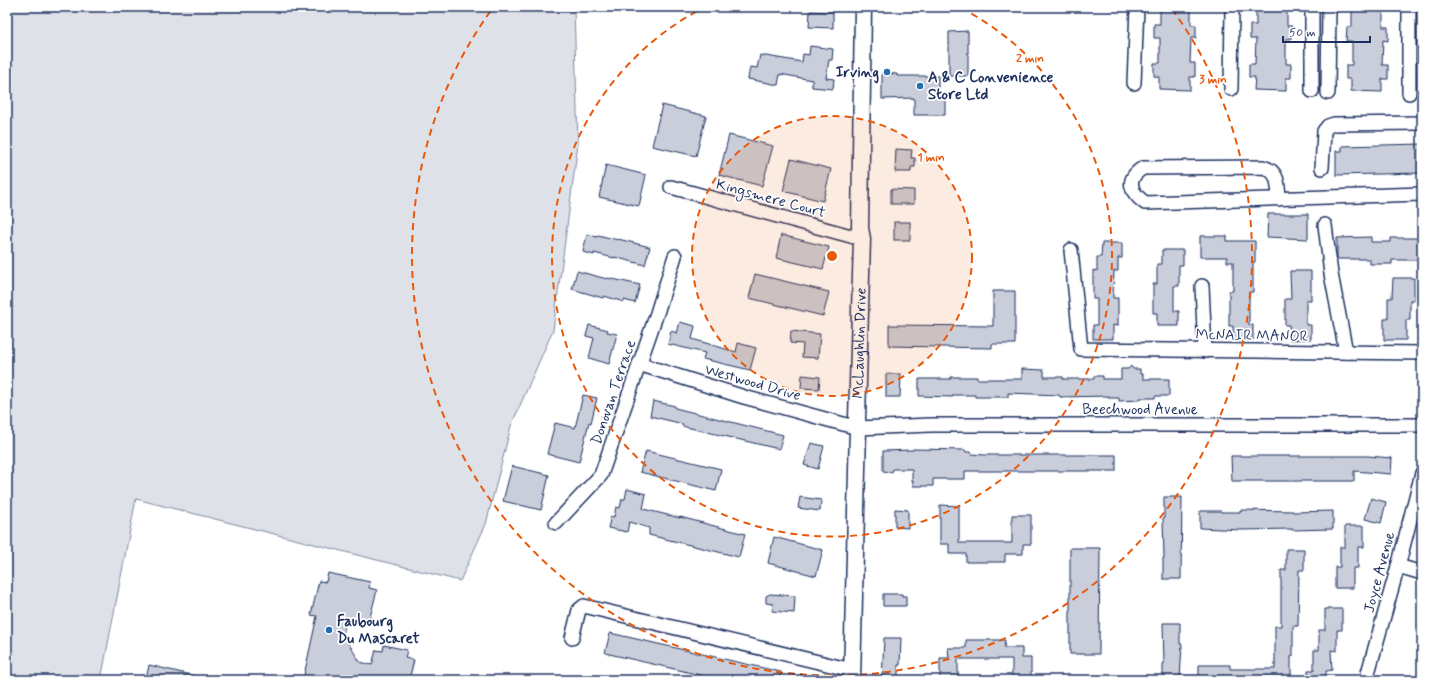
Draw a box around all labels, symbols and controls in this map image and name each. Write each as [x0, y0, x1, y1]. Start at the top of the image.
scale bar [1283, 18, 1370, 44]
text: 50 m [1289, 25, 1316, 41]
text: 2 min [1016, 51, 1044, 67]
place label: Irving [836, 63, 879, 84]
marker: Irving [882, 67, 892, 77]
place label: A & C Convenience Store Ltd [928, 68, 1054, 105]
text: 3 min [1199, 72, 1227, 88]
marker: A & C Convenience Store Ltd [915, 81, 925, 91]
text: 1 min [917, 150, 945, 166]
street label: Kingsmere Court [713, 175, 828, 224]
centre of rings [825, 249, 839, 263]
street label: McLaughlin Drive [849, 287, 872, 399]
street label: McNAIR MANOR [1195, 325, 1309, 347]
street label: Donovan Terrace [587, 337, 641, 447]
street label: Westwood Drive [702, 360, 803, 406]
street label: Beechwood Avenue [1082, 400, 1198, 420]
street label: Joyce Avenue [1360, 529, 1400, 615]
place label: Faubourg Du Mascaret [337, 612, 419, 649]
marker: Faubourg Du Mascaret [324, 625, 334, 635]

